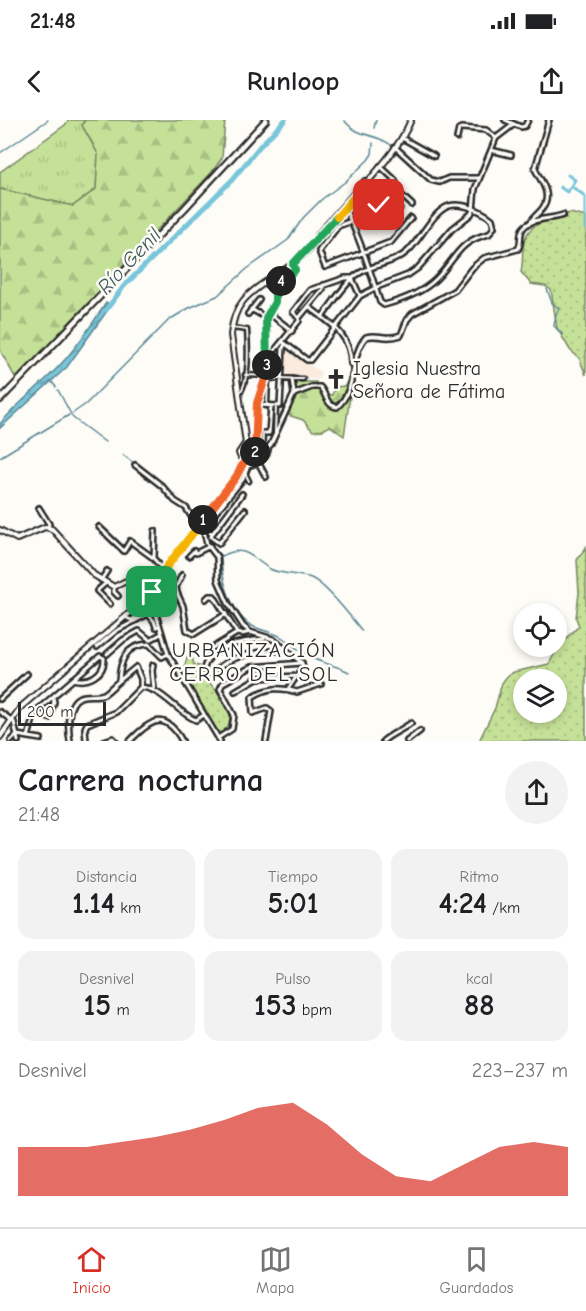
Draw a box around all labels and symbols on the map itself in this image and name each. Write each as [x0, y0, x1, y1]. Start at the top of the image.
pin [353, 179, 404, 230]
water label: Río Genil [92, 223, 166, 299]
pin: 4 [266, 266, 296, 296]
pin: 3 [252, 350, 282, 380]
place label: Iglesia Nuestra Señora de Fátima [353, 357, 505, 403]
church icon: Iglesia Nuestra Señora de Fátima [324, 367, 348, 391]
pin: 2 [240, 437, 270, 467]
pin: 1 [188, 505, 218, 535]
pin [126, 566, 177, 617]
district label: URBANIZACIÓN CERRO DEL SOL [169, 638, 339, 686]
scale bar [18, 699, 106, 726]

